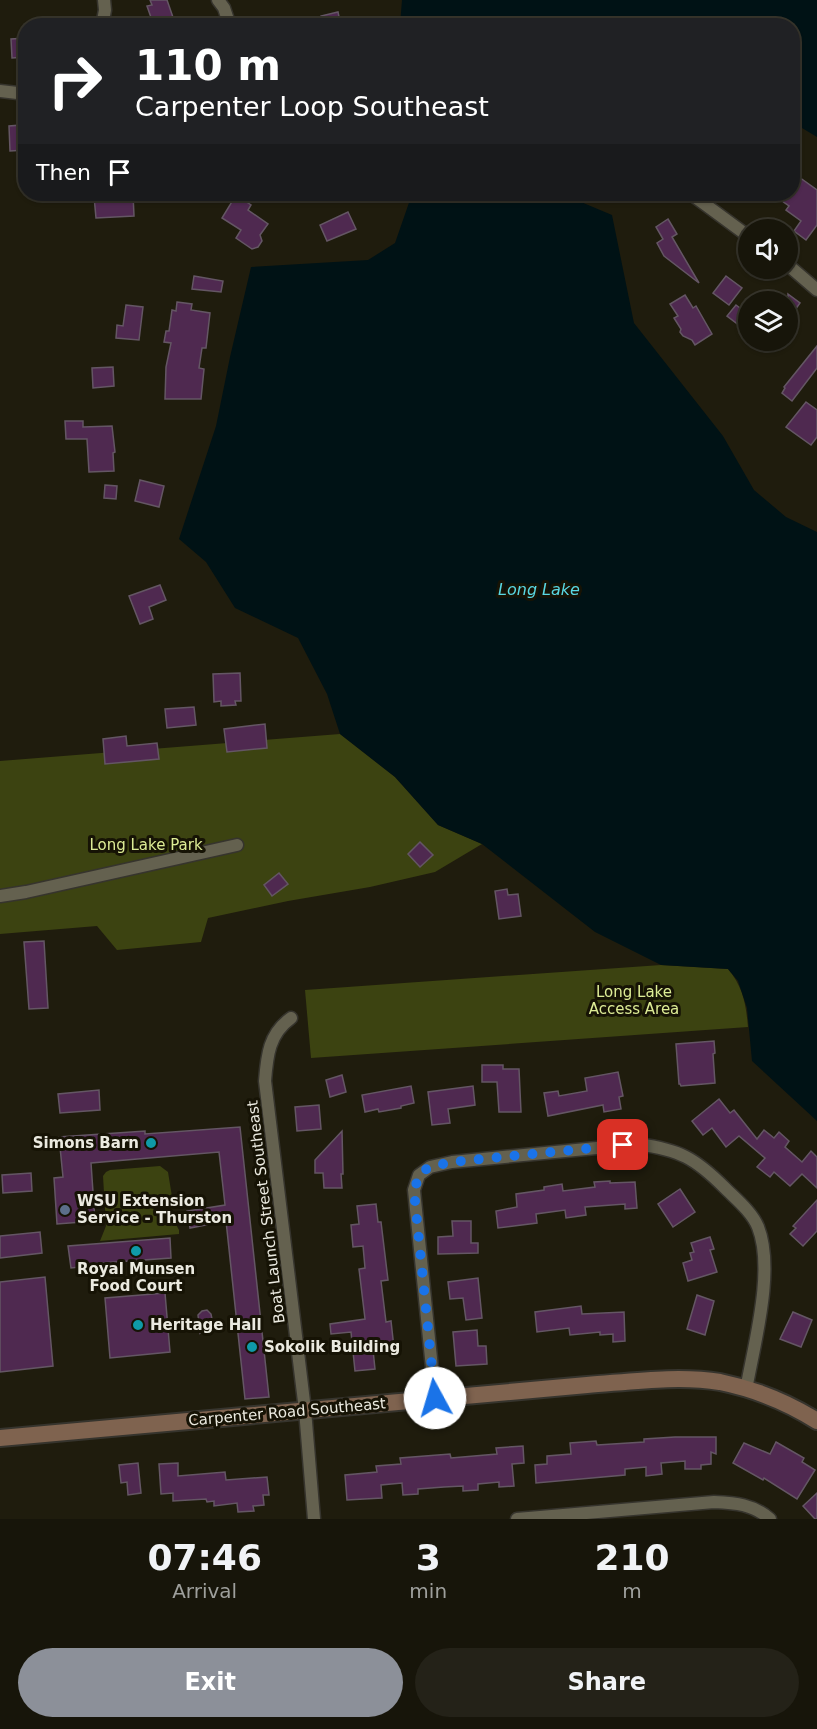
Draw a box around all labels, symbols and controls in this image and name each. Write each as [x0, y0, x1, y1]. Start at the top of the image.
text: 110 m [135, 41, 281, 90]
icon: right [36, 42, 114, 120]
text: Carpenter Loop Southeast [135, 91, 489, 122]
icon: arrive [103, 156, 136, 189]
text: Then [36, 160, 91, 185]
map controls [738, 219, 798, 351]
button: sound [738, 219, 798, 279]
button: layers [738, 291, 798, 351]
water label: Long Lake [498, 580, 580, 599]
park label: Long Lake Park [89, 836, 203, 854]
park label: Long Lake Access Area [589, 983, 679, 1018]
street label: Boat Launch Street Southeast [243, 1099, 289, 1324]
pin [597, 1119, 648, 1170]
icon: arrive [606, 1128, 639, 1161]
place label: Simons Barn [33, 1134, 139, 1152]
marker: Simons Barn [144, 1136, 158, 1150]
place label: WSU Extension Service - Thurston [77, 1192, 232, 1227]
marker: WSU Extension Service - Thurston [58, 1203, 72, 1217]
marker: Royal Munsen Food Court [129, 1244, 143, 1258]
place label: Royal Munsen Food Court [77, 1260, 195, 1295]
place label: Heritage Hall [150, 1316, 262, 1334]
marker: Heritage Hall [131, 1318, 145, 1332]
place label: Sokolik Building [264, 1338, 400, 1356]
marker: Sokolik Building [245, 1340, 259, 1354]
position arrow [403, 1366, 467, 1430]
street label: Carpenter Road Southeast [187, 1394, 387, 1430]
text: 07:46 [147, 1537, 262, 1578]
text: 3 [416, 1537, 441, 1578]
text: 210 [594, 1537, 670, 1578]
text: Arrival [172, 1579, 237, 1603]
text: min [409, 1579, 447, 1603]
text: m [622, 1579, 642, 1603]
button: Exit [18, 1648, 403, 1717]
button: Share [415, 1648, 799, 1717]

